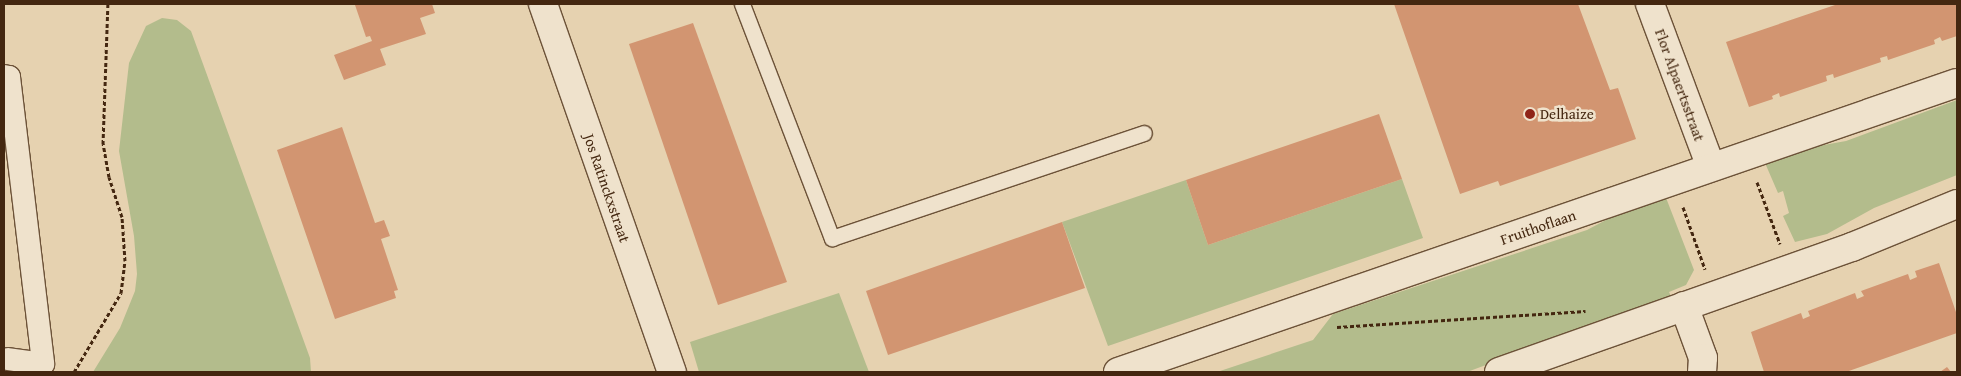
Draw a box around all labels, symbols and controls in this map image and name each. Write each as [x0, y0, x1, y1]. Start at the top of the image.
street label: Flor Alpaertsstraat [1651, 26, 1709, 144]
place label: Delhaize [1540, 105, 1594, 123]
marker: Delhaize [1524, 108, 1536, 120]
street label: Jos Ratinckxstraat [580, 131, 634, 245]
street label: Fruithoflaan [1498, 206, 1578, 248]

